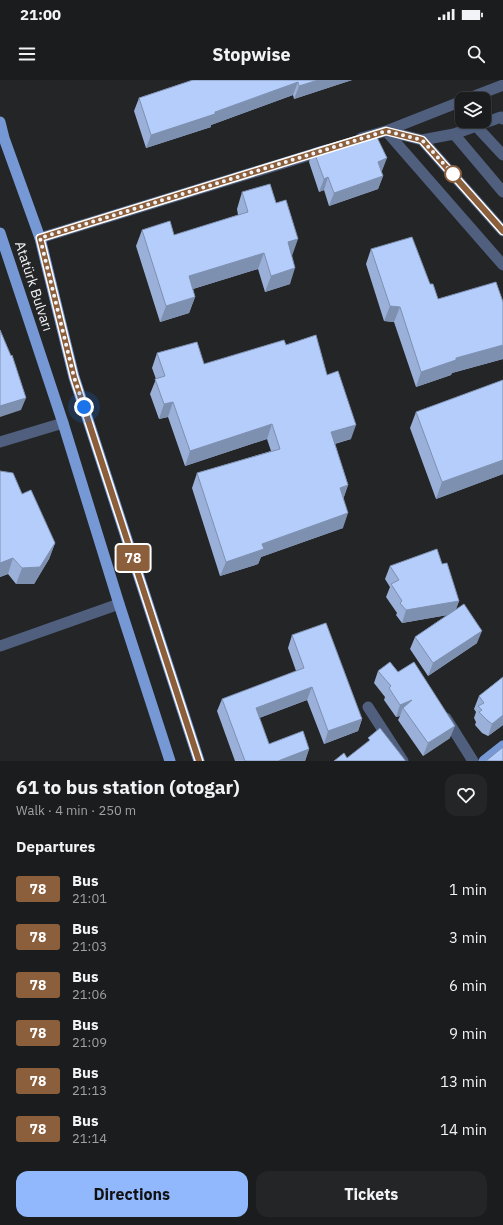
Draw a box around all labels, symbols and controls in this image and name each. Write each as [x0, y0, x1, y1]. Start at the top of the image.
text: 21:00 [20, 5, 61, 24]
icon: menu [16, 43, 38, 65]
text: Stopwise [212, 43, 291, 66]
icon: search [465, 43, 487, 65]
map controls [455, 92, 491, 128]
button: layers [455, 92, 491, 128]
unlabelled marker [444, 165, 462, 183]
street label: Atatürk Bulvarı [11, 239, 57, 333]
your location [74, 397, 94, 417]
line badge: 78 [115, 545, 151, 571]
text: 78 [125, 549, 141, 567]
button: heart [445, 774, 487, 816]
text: 61 to bus station (otogar) [16, 775, 240, 799]
text: Walk · 4 min · 250 m [16, 802, 136, 819]
text: Departures [16, 837, 95, 856]
text: Bus [72, 871, 99, 890]
text: 78 [30, 880, 46, 898]
text: 1 min [449, 880, 487, 899]
text: 21:01 [72, 890, 107, 907]
text: Bus [72, 919, 99, 938]
text: 78 [30, 928, 46, 946]
text: 3 min [449, 928, 487, 947]
text: 21:03 [72, 938, 107, 955]
text: Bus [72, 967, 99, 986]
text: 78 [30, 976, 46, 994]
text: 6 min [449, 976, 487, 995]
text: 21:06 [72, 986, 107, 1003]
text: Bus [72, 1015, 99, 1034]
text: 78 [30, 1024, 46, 1042]
text: 9 min [449, 1024, 487, 1043]
text: 21:09 [72, 1034, 107, 1051]
text: Bus [72, 1063, 99, 1082]
text: 78 [30, 1072, 46, 1090]
text: 13 min [440, 1072, 487, 1091]
text: 21:13 [72, 1082, 107, 1099]
text: Bus [72, 1111, 99, 1130]
text: 78 [30, 1120, 46, 1138]
text: 14 min [440, 1120, 487, 1139]
text: 21:14 [72, 1130, 107, 1147]
button: Directions [16, 1171, 248, 1217]
button: Tickets [256, 1171, 487, 1217]

